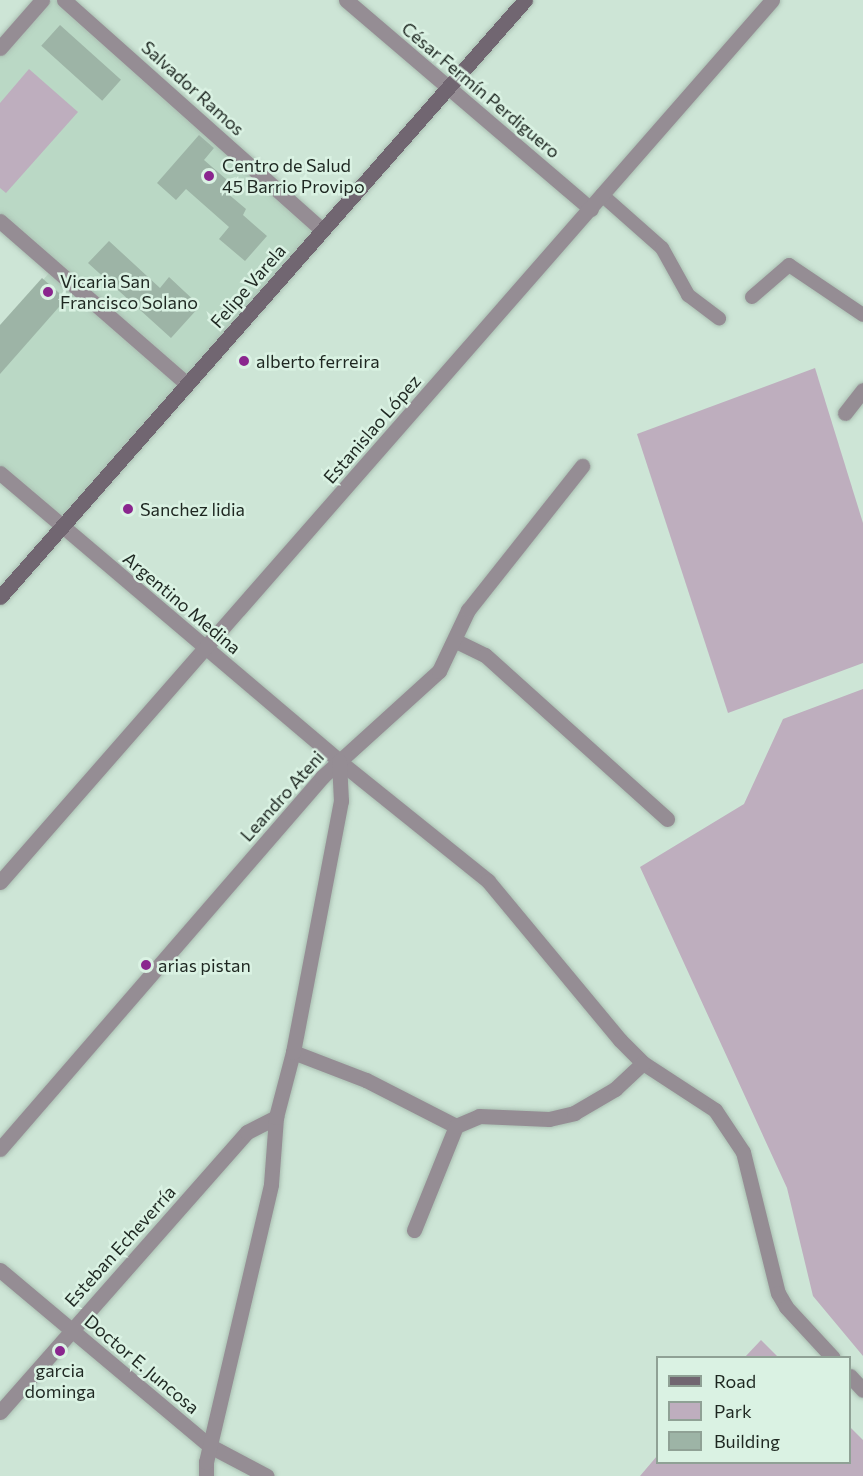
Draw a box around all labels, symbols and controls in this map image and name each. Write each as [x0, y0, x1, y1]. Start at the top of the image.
street label: César Fermín Perdiguero [397, 17, 565, 163]
street label: Salvador Ramos [137, 36, 249, 140]
place label: Centro de Salud 45 Barrio Provipo [222, 155, 365, 198]
marker: Centro de Salud 45 Barrio Provipo [200, 167, 218, 185]
street label: Felipe Varela [206, 240, 290, 332]
place label: Vicaria San Francisco Solano [60, 271, 198, 314]
marker: Vicaria San Francisco Solano [41, 285, 55, 299]
place label: alberto ferreira [256, 350, 380, 372]
marker: alberto ferreira [237, 354, 251, 368]
street label: Estanislao López [319, 370, 425, 488]
place label: Sanchez lidia [140, 498, 245, 520]
marker: Sanchez lidia [121, 502, 135, 516]
street label: Argentino Medina [119, 547, 245, 659]
street label: Leandro Ateni [236, 746, 328, 846]
place label: arias pistan [158, 954, 251, 976]
marker: arias pistan [139, 958, 153, 972]
street label: Esteban Echeverría [60, 1181, 180, 1311]
street label: Doctor E. Juncosa [80, 1310, 204, 1418]
marker: garcia dominga [53, 1344, 67, 1358]
legend [656, 1356, 851, 1464]
place label: garcia dominga [25, 1360, 95, 1402]
text: Road [714, 1370, 756, 1392]
text: Park [714, 1400, 752, 1422]
text: Building [714, 1430, 780, 1452]

